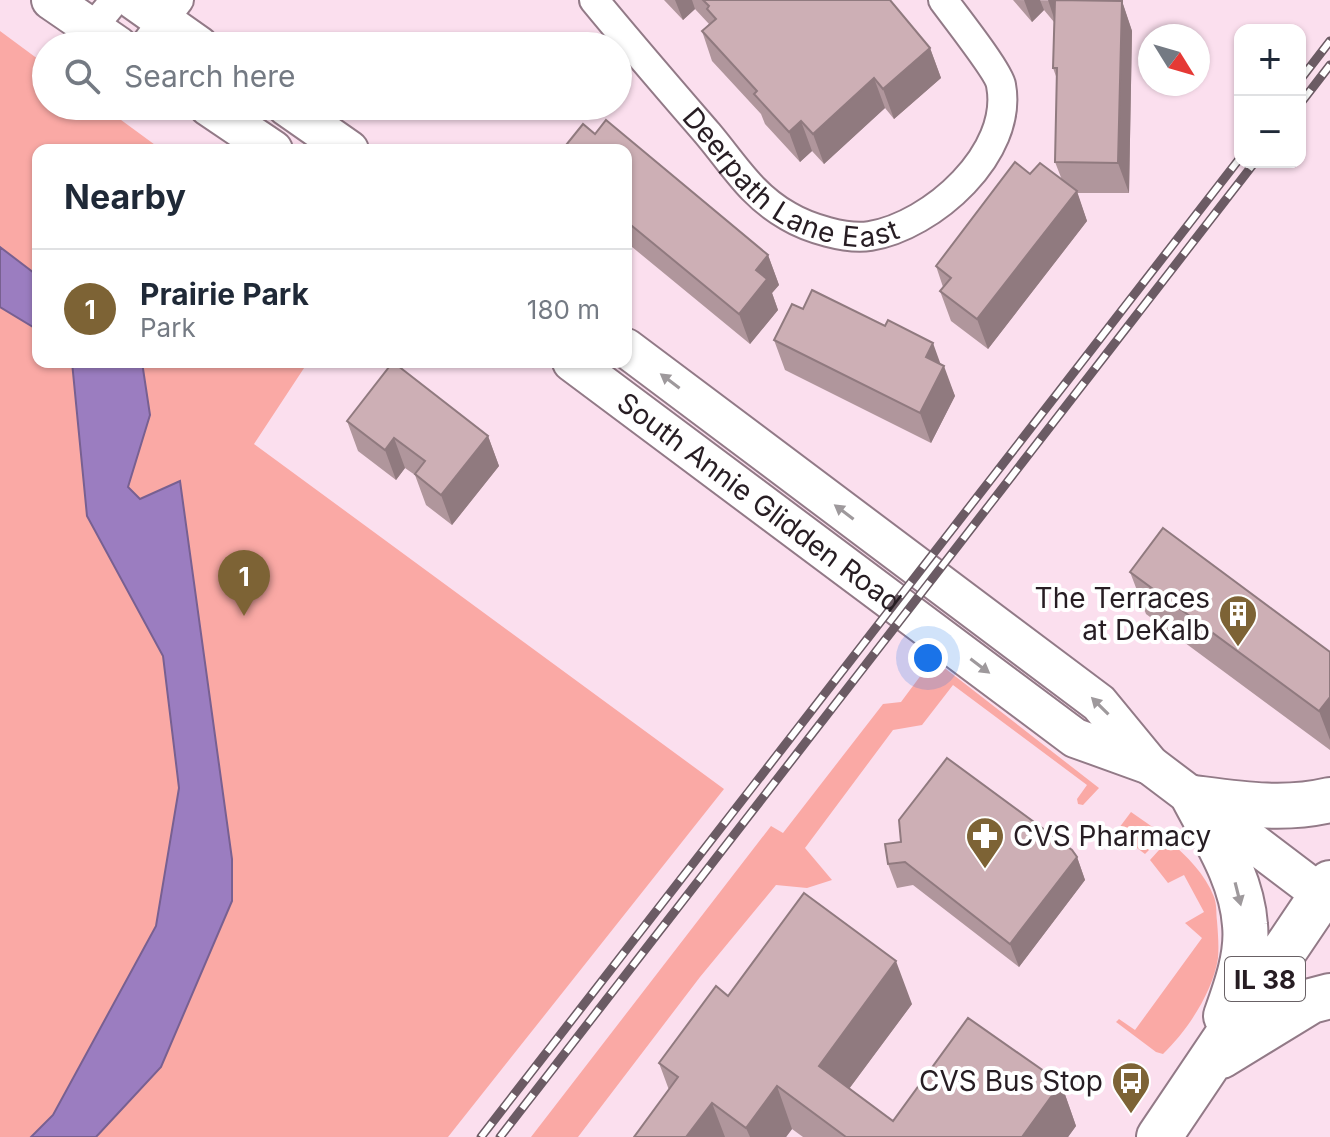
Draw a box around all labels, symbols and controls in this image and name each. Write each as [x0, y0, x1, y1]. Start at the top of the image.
north arrow [1138, 24, 1210, 96]
map controls [1234, 24, 1306, 168]
button: + [1234, 24, 1306, 96]
search box [32, 32, 632, 120]
icon: search [60, 54, 104, 98]
text: Search here [124, 58, 296, 94]
button: − [1234, 96, 1306, 168]
street label: Deerpath Lane East [676, 101, 904, 254]
text: Nearby [64, 176, 186, 217]
text: Prairie Park [140, 276, 309, 312]
text: 1 [84, 294, 96, 325]
text: 180 m [527, 294, 600, 325]
text: Park [140, 312, 196, 343]
one-way arrow [660, 373, 680, 389]
street label: South Annie Glidden Road [611, 385, 908, 619]
one-way arrow [834, 504, 855, 520]
pin: 1 [218, 550, 270, 616]
place label: The Terraces at DeKalb [1035, 581, 1210, 647]
building icon: The Terraces at DeKalb [1217, 593, 1259, 648]
your location [908, 638, 948, 678]
one-way arrow [970, 658, 990, 674]
one-way arrow [1091, 697, 1110, 715]
pharmacy icon: CVS Pharmacy [964, 815, 1006, 870]
place label: CVS Pharmacy [1013, 819, 1211, 853]
one-way arrow [1233, 882, 1245, 907]
road number: IL 38 [1225, 957, 1305, 1001]
bus stop icon: CVS Bus Stop [1110, 1060, 1152, 1115]
place label: CVS Bus Stop [919, 1064, 1103, 1098]

